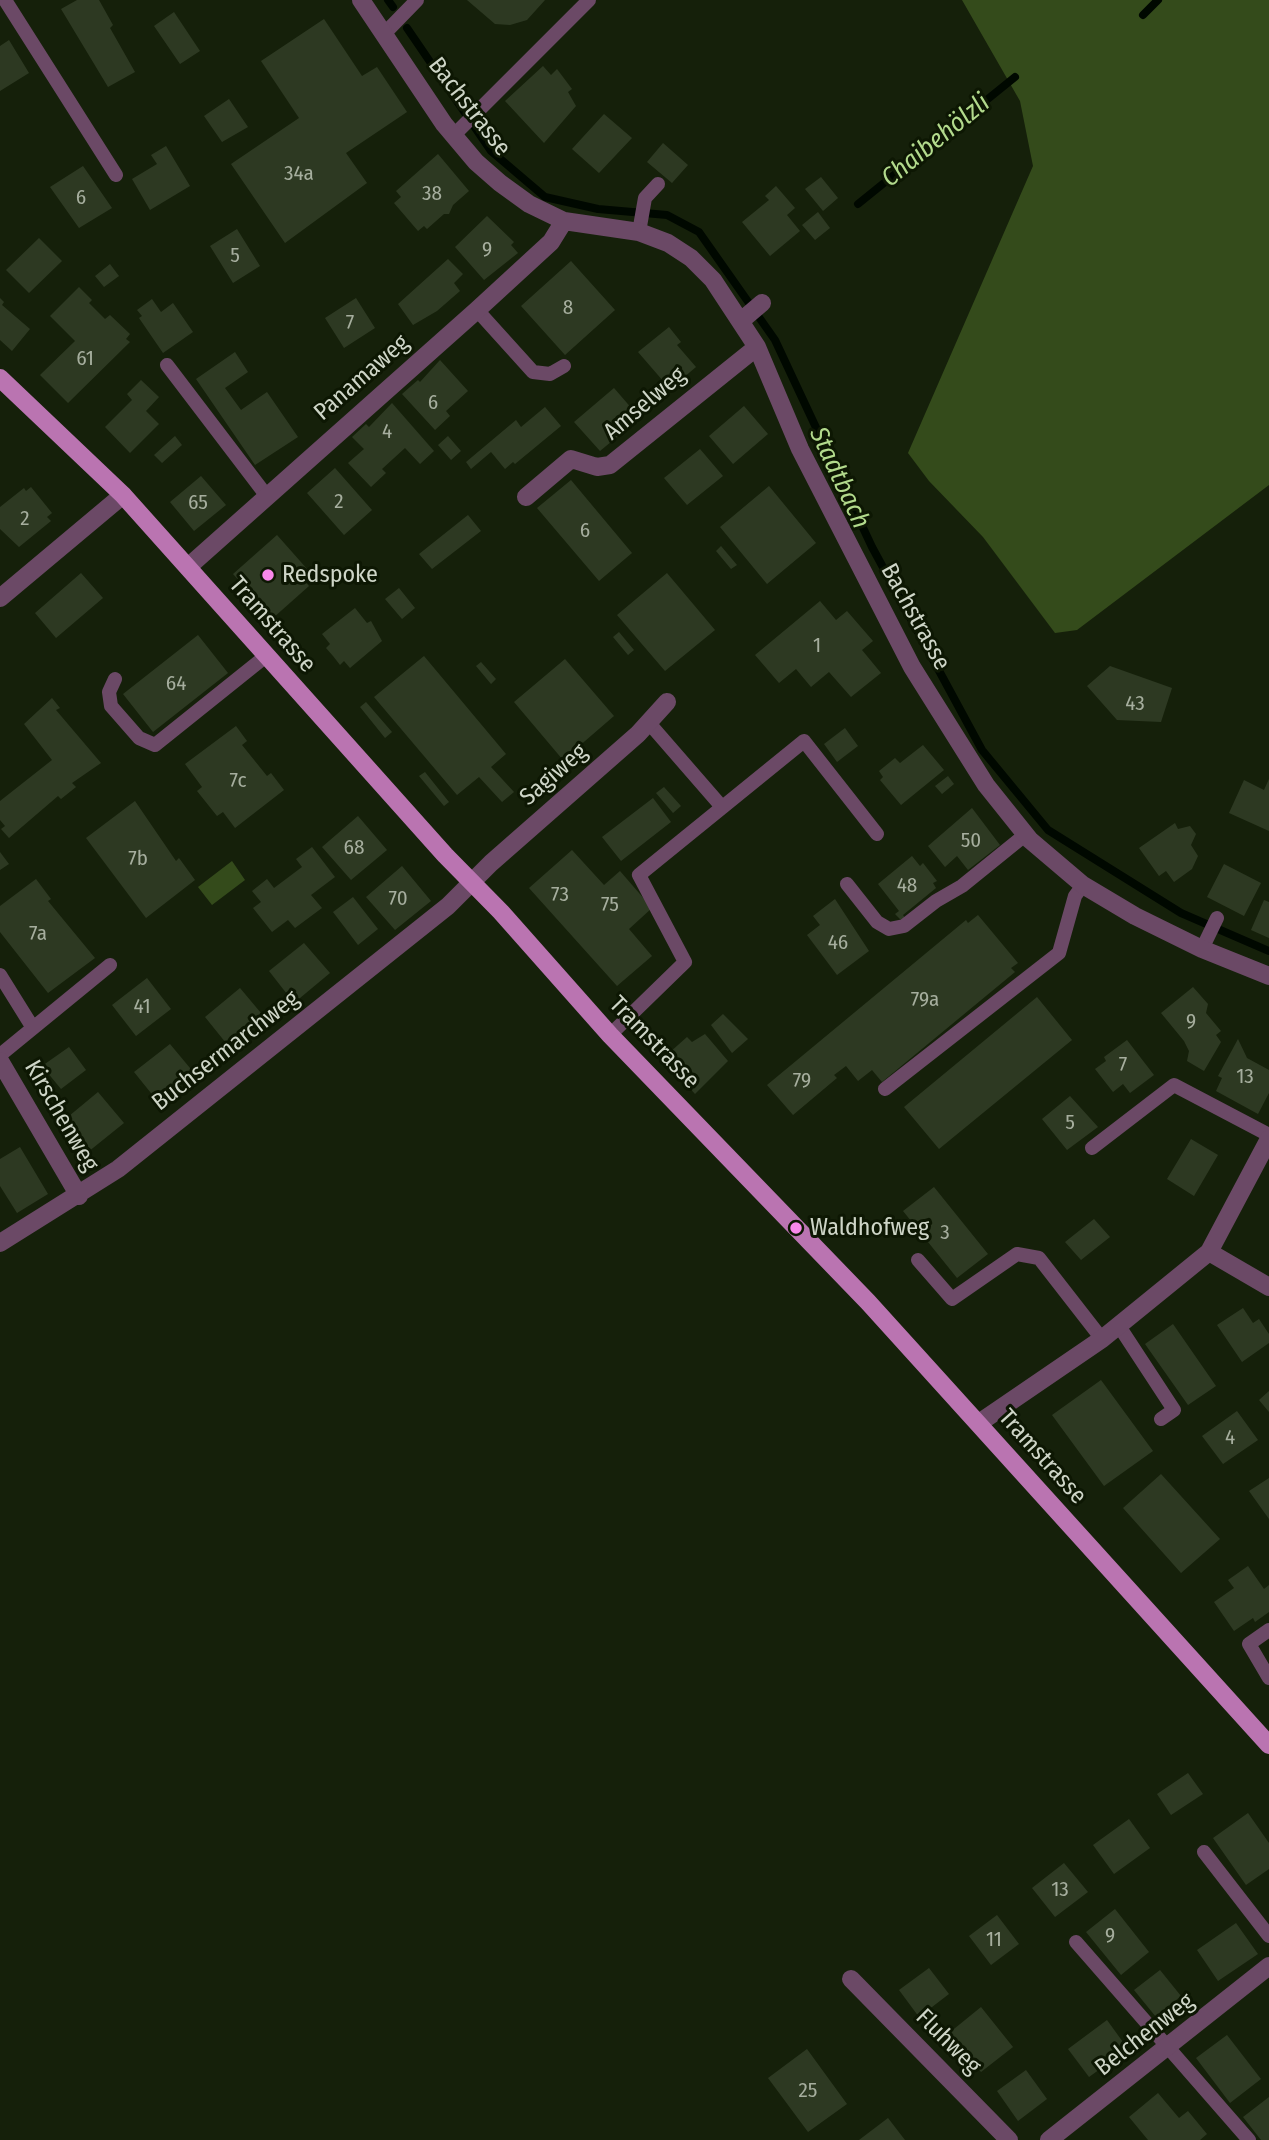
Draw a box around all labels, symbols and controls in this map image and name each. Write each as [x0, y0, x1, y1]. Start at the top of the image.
street label: Bachstrasse [422, 52, 516, 162]
water label: Chaibehölzli [876, 88, 996, 194]
house number: 34a [284, 161, 314, 187]
house number: 38 [422, 181, 442, 207]
house number: 6 [76, 185, 86, 211]
house number: 9 [482, 237, 492, 263]
house number: 5 [230, 243, 240, 269]
house number: 8 [563, 295, 573, 321]
house number: 7 [346, 310, 354, 336]
street label: Panamaweg [309, 329, 415, 427]
house number: 61 [76, 346, 94, 372]
street label: Amselweg [598, 361, 692, 447]
house number: 6 [428, 390, 438, 416]
house number: 4 [382, 419, 392, 445]
water label: Stadtbach [802, 422, 876, 534]
house number: 2 [334, 489, 344, 515]
house number: 65 [188, 490, 208, 516]
house number: 2 [20, 506, 30, 532]
house number: 6 [580, 518, 590, 544]
street label: Bachstrasse [874, 559, 956, 675]
place label: Redspoke [282, 561, 378, 589]
marker: Redspoke [260, 567, 276, 583]
street label: Tramstrasse [223, 571, 321, 679]
house number: 1 [813, 633, 821, 659]
house number: 64 [166, 671, 186, 697]
house number: 43 [1125, 691, 1145, 717]
street label: Sagiweg [515, 738, 593, 812]
house number: 7c [230, 768, 246, 794]
house number: 50 [961, 828, 981, 854]
house number: 68 [344, 835, 364, 861]
house number: 7b [128, 846, 148, 872]
house number: 48 [897, 873, 917, 899]
house number: 73 [551, 882, 569, 908]
house number: 70 [388, 886, 408, 912]
house number: 75 [601, 892, 619, 918]
house number: 7a [29, 921, 47, 947]
house number: 46 [828, 930, 848, 956]
street label: Buchsermarchweg [147, 985, 305, 1117]
house number: 79a [911, 987, 939, 1013]
street label: Tramstrasse [603, 991, 705, 1095]
house number: 41 [133, 994, 151, 1020]
house number: 9 [1186, 1009, 1196, 1035]
house number: 7 [1119, 1052, 1127, 1078]
street label: Kirschenweg [18, 1055, 104, 1177]
house number: 13 [1236, 1064, 1254, 1090]
house number: 79 [793, 1068, 811, 1094]
house number: 5 [1065, 1110, 1075, 1136]
place label: Waldhofweg [810, 1214, 929, 1242]
marker: Waldhofweg [788, 1220, 804, 1236]
house number: 3 [940, 1220, 950, 1246]
street label: Tramstrasse [992, 1404, 1092, 1510]
house number: 4 [1225, 1425, 1235, 1451]
house number: 13 [1051, 1877, 1069, 1903]
house number: 9 [1105, 1923, 1115, 1949]
house number: 11 [986, 1927, 1002, 1953]
street label: Belchenweg [1090, 1987, 1200, 2083]
street label: Fluhweg [909, 2003, 987, 2081]
house number: 25 [799, 2078, 817, 2104]

